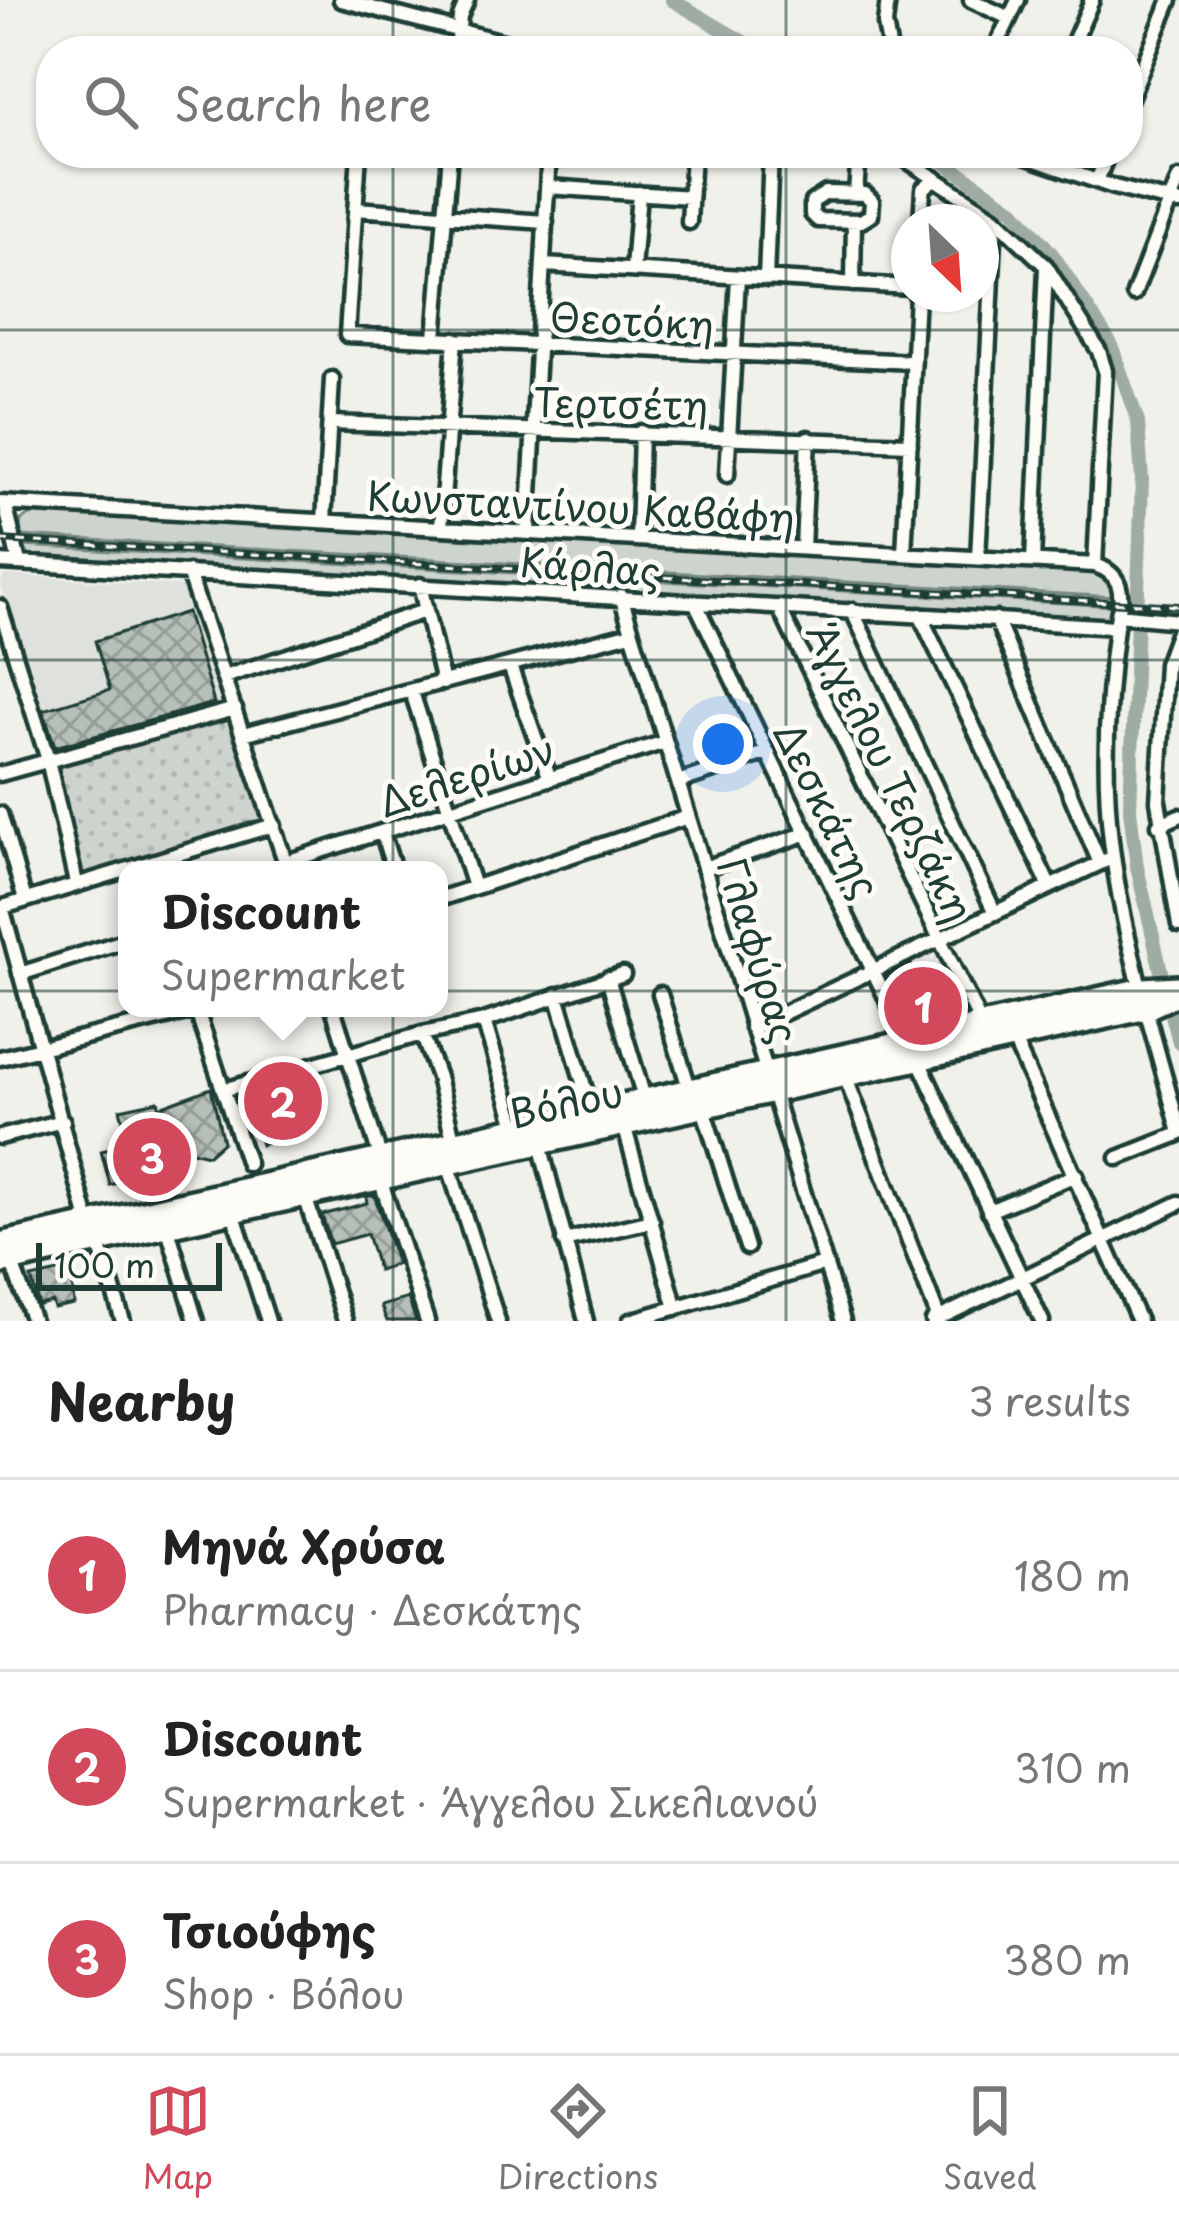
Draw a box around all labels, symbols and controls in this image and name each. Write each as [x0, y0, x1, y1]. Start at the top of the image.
search box [36, 36, 1143, 168]
text: Search here [174, 68, 431, 136]
icon: search [78, 69, 144, 135]
north arrow [891, 204, 999, 312]
street label: Θεοτόκη [548, 285, 716, 353]
street label: Τερτσέτη [533, 371, 709, 433]
street label: Κωνσταντίνου Καβάφη [365, 464, 797, 546]
street label: Κάρλας [518, 531, 662, 599]
street label: Άγγελου Τερζάκη [794, 611, 990, 931]
street label: Δεσκάτης [761, 711, 897, 907]
your location [693, 714, 753, 774]
street label: Δελερίων [370, 718, 562, 830]
street label: Γλαφύρας [704, 850, 816, 1050]
popup [118, 861, 448, 1017]
text: Discount [161, 876, 361, 944]
text: Supermarket [161, 944, 405, 1003]
pin: 1 [884, 961, 962, 1051]
pin: 2 [244, 1056, 322, 1146]
street label: Βόλου [504, 1060, 628, 1142]
pin: 3 [113, 1112, 191, 1202]
scale bar [36, 1237, 222, 1290]
text: 100 m [54, 1239, 155, 1289]
text: Nearby [48, 1361, 235, 1438]
text: 3 results [968, 1370, 1131, 1429]
text: Μηνά Χρύσα [162, 1511, 445, 1579]
text: 1 [78, 1545, 96, 1604]
text: 180 m [1014, 1545, 1131, 1604]
text: Pharmacy · Δεσκάτης [162, 1579, 582, 1638]
text: Discount [162, 1703, 363, 1771]
text: 2 [73, 1737, 101, 1796]
text: 310 m [1014, 1737, 1131, 1796]
text: Supermarket · Άγγελου Σικελιανού [162, 1771, 819, 1830]
text: Τσιούφης [162, 1895, 376, 1963]
text: 3 [74, 1929, 100, 1988]
text: 380 m [1003, 1929, 1131, 1988]
text: Shop · Βόλου [162, 1963, 405, 2022]
tab: Map [142, 2078, 213, 2200]
tab: Directions [498, 2078, 658, 2200]
tab: Saved [943, 2078, 1037, 2200]

